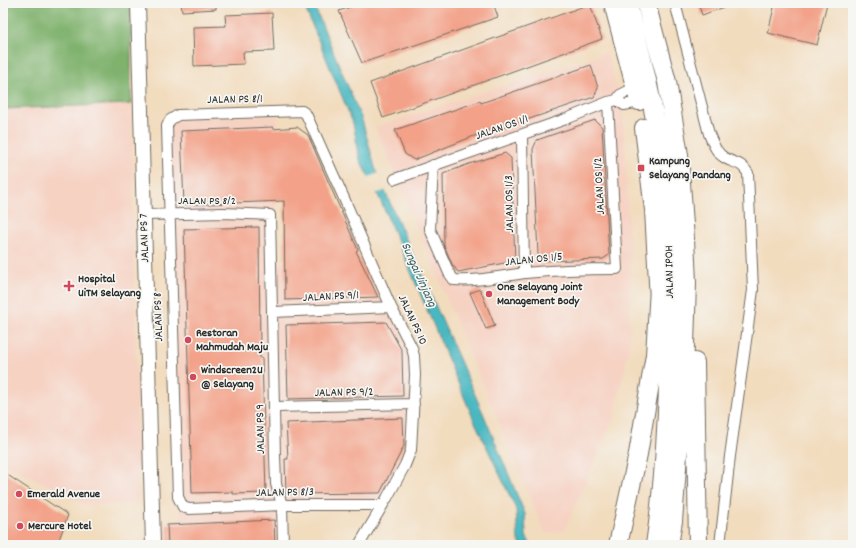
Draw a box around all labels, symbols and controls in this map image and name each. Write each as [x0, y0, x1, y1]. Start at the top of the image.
street label: JALAN PS 8/1 [207, 91, 263, 109]
street label: JALAN OS 1/1 [473, 111, 531, 145]
place label: Kampung Selayang Pandang [649, 153, 731, 184]
street label: JALAN OS 1/2 [590, 157, 610, 215]
marker: Kampung Selayang Pandang [636, 163, 646, 173]
street label: JALAN OS 1/3 [501, 175, 519, 233]
street label: JALAN PS 8/2 [178, 193, 236, 210]
street label: JALAN PS 7 [136, 213, 154, 263]
water label: Sungai Jinjang [395, 240, 441, 311]
street label: JALAN IPOH [661, 245, 679, 299]
street label: JALAN OS 1/5 [504, 249, 564, 271]
place label: Hospital UiTM Selayang [78, 271, 141, 302]
place label: One Selayang Joint Management Body [497, 279, 583, 310]
marker: Hospital UiTM Selayang [63, 280, 75, 292]
street label: JALAN PS 9/1 [303, 287, 359, 307]
marker: One Selayang Joint Management Body [484, 289, 494, 299]
street label: JALAN PS 8 [150, 292, 168, 342]
street label: JALAN PS 10 [393, 292, 431, 348]
place label: Restoran Mahmudah Maju [196, 325, 268, 356]
marker: Restoran Mahmudah Maju [183, 335, 193, 345]
place label: Windscreen2U @ Selayang [201, 362, 263, 393]
marker: Windscreen2U @ Selayang [188, 372, 198, 382]
street label: JALAN PS 9/2 [314, 384, 374, 402]
street label: JALAN PS 9 [252, 404, 270, 454]
street label: JALAN PS 8/3 [256, 484, 314, 502]
place label: Emerald Avenue [27, 486, 101, 503]
marker: Emerald Avenue [14, 489, 24, 499]
place label: Mercure Hotel [28, 518, 91, 535]
marker: Mercure Hotel [15, 521, 25, 531]

